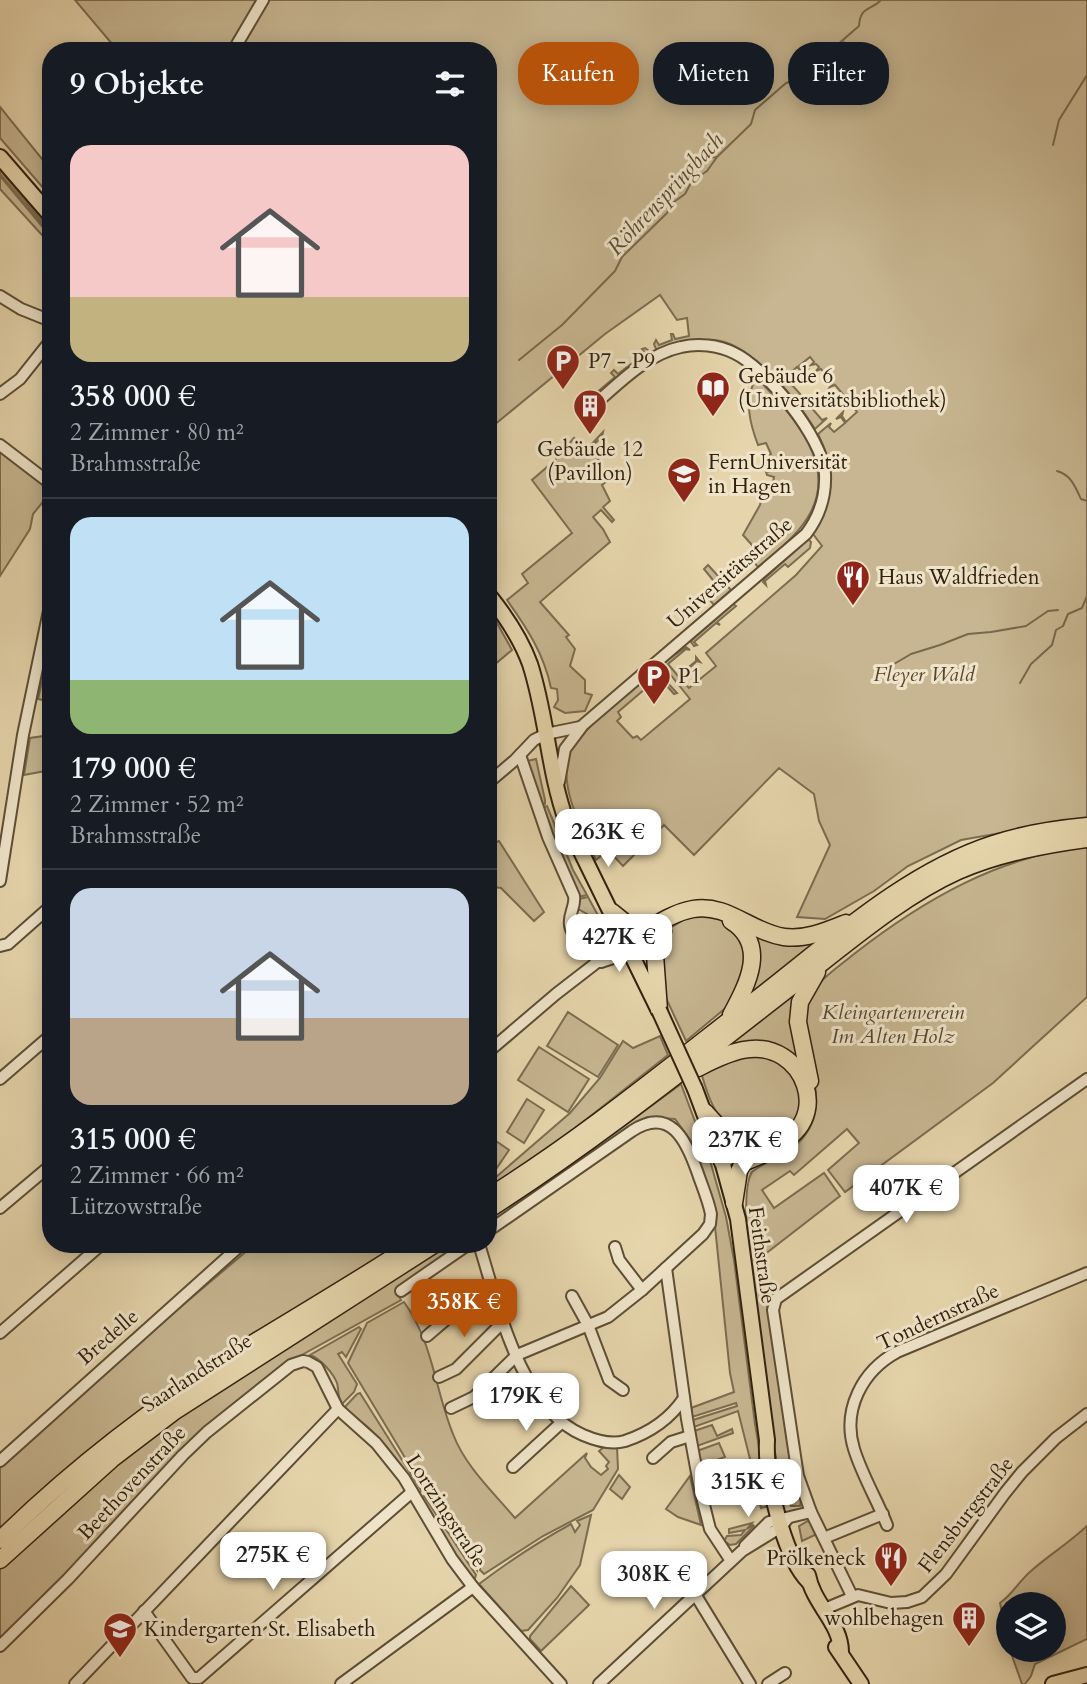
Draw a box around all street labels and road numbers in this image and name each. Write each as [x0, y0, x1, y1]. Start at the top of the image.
street label: Universitätsstraße [661, 510, 799, 636]
street label: Feithstraße [741, 1204, 783, 1306]
street label: Tondernstraße [872, 1276, 1004, 1358]
street label: Bredelle [71, 1302, 145, 1372]
street label: Saarlandstraße [136, 1326, 258, 1420]
street label: Beethovenstraße [71, 1419, 193, 1547]
street label: Lortzingstraße [398, 1449, 494, 1573]
street label: Flensburgstraße [911, 1451, 1021, 1579]

